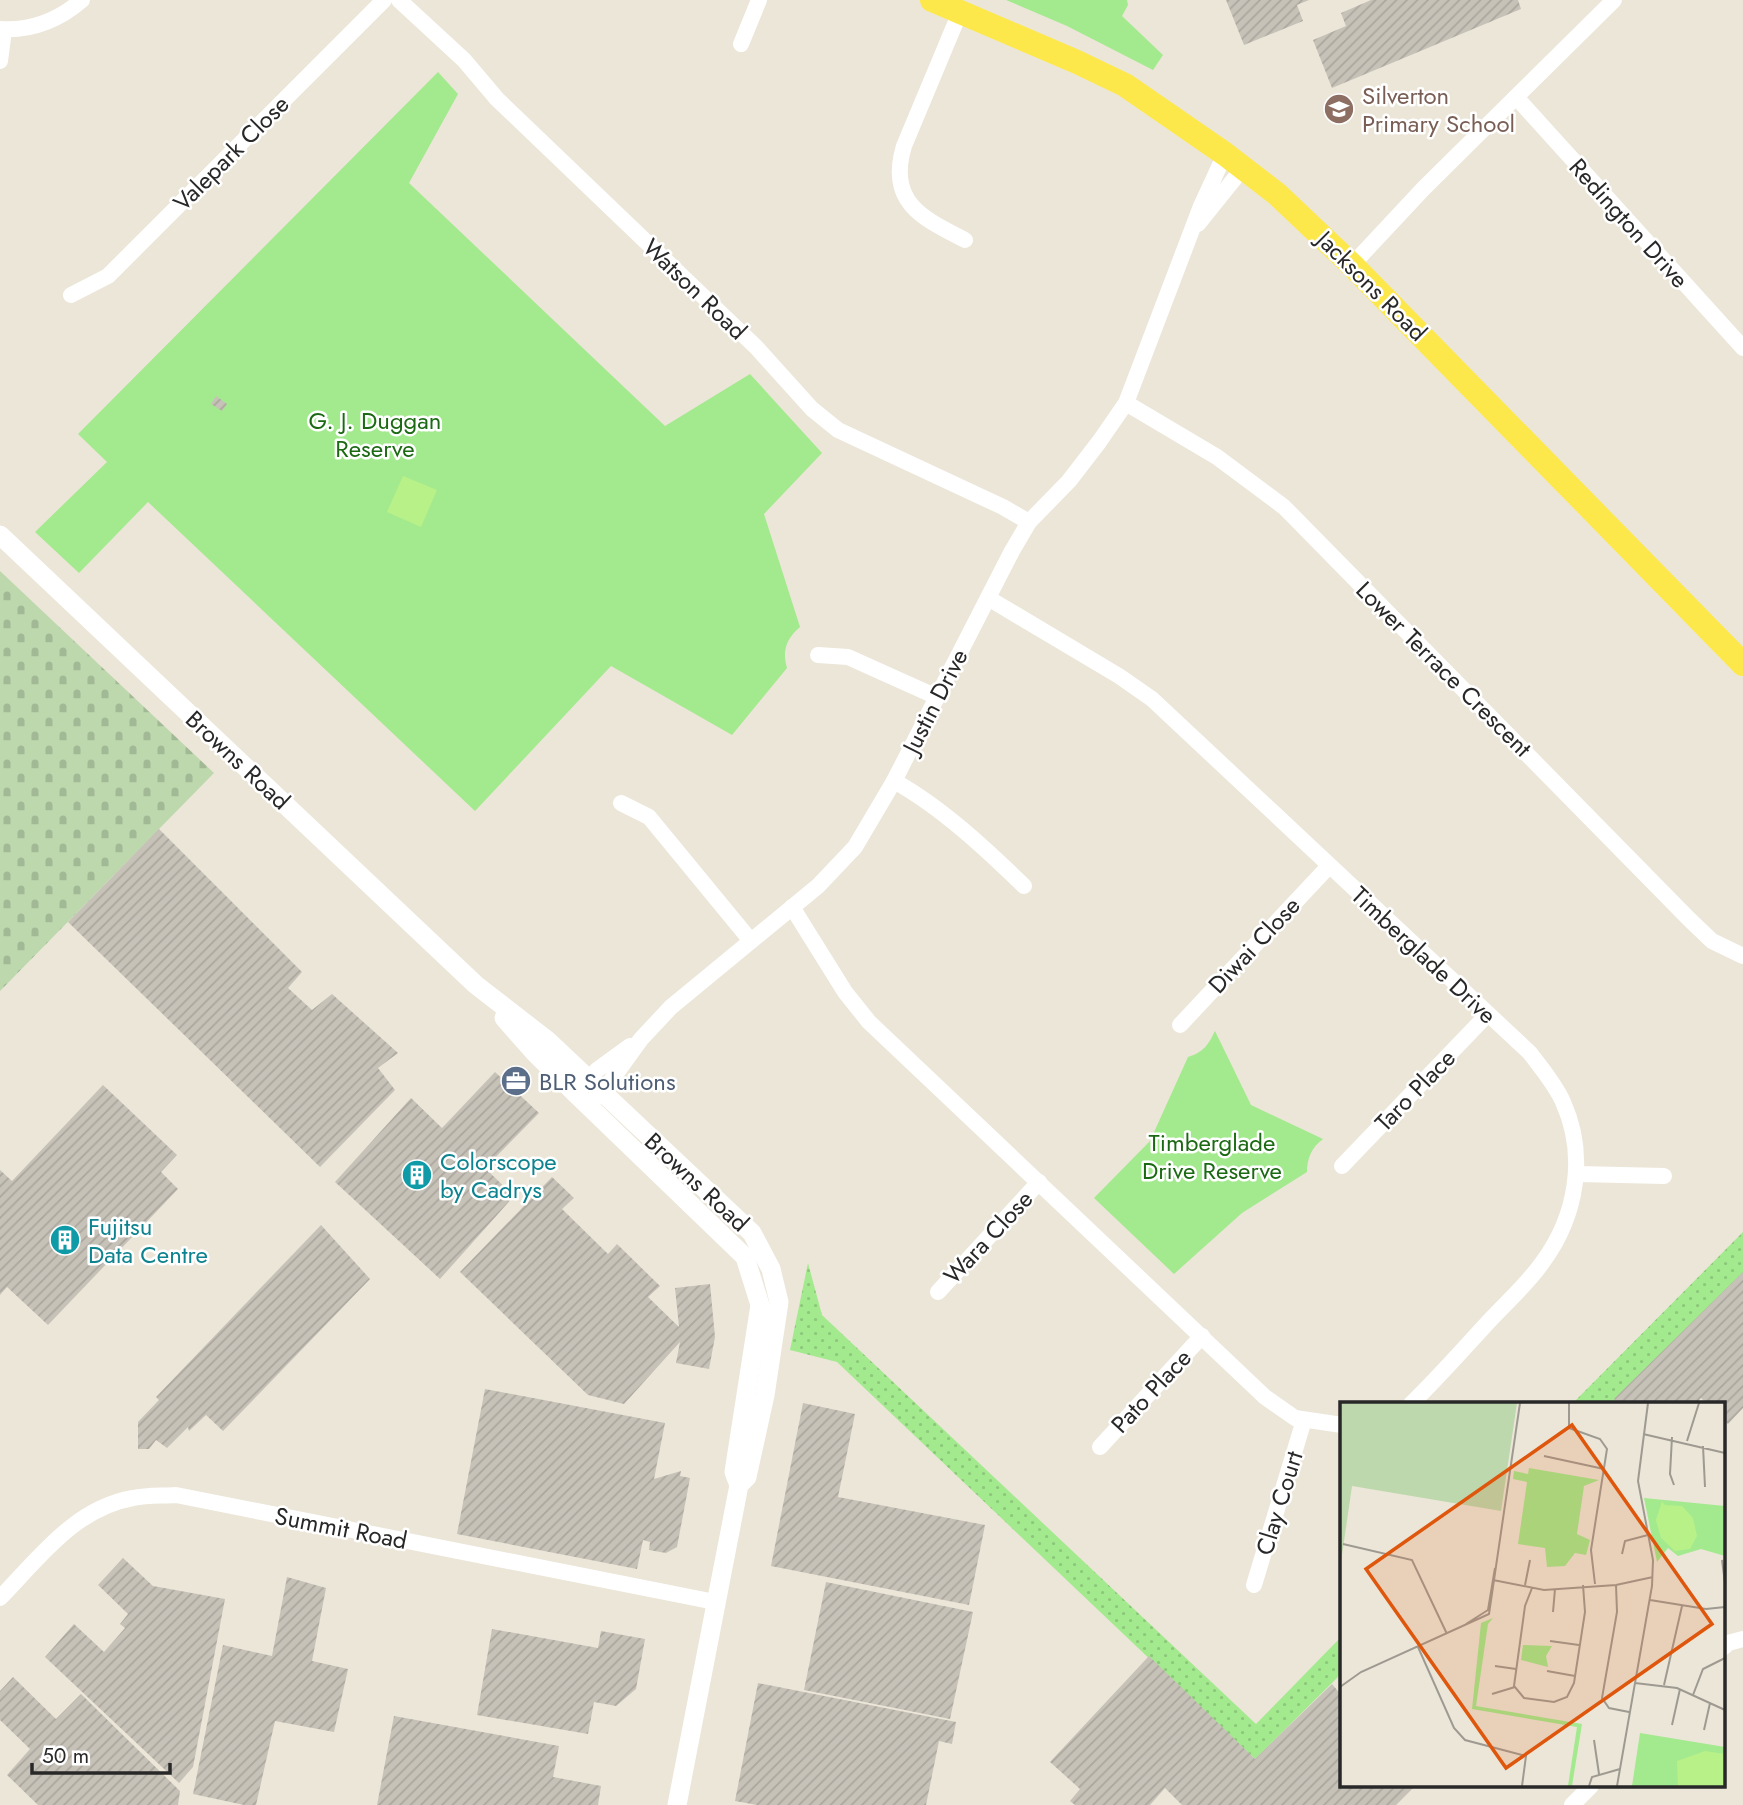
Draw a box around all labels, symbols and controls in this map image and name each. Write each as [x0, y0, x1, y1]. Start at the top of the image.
place label: Silverton Primary School [1362, 78, 1515, 141]
street label: Valepark Close [165, 87, 297, 219]
school or university icon: Silverton Primary School [1322, 92, 1356, 126]
street label: Redington Drive [1561, 150, 1697, 296]
street label: Jacksons Road [1307, 221, 1435, 349]
street label: Watson Road [635, 230, 755, 348]
park label: G. J. Duggan Reserve [309, 403, 441, 466]
street label: Lower Terrace Crescent [1348, 573, 1540, 765]
street label: Justin Drive [892, 643, 976, 762]
street label: Browns Road [178, 702, 298, 818]
street label: Timberglade Drive [1344, 878, 1504, 1032]
street label: Diwai Close [1200, 889, 1308, 1001]
street label: Taro Place [1367, 1041, 1463, 1139]
office icon: BLR Solutions [499, 1064, 533, 1098]
place label: BLR Solutions [539, 1064, 676, 1099]
street label: Browns Road [637, 1124, 757, 1240]
park label: Timberglade Drive Reserve [1142, 1125, 1282, 1188]
place label: Colorscope by Cadrys [440, 1144, 557, 1207]
building icon: Colorscope by Cadrys [400, 1158, 434, 1192]
street label: Wara Close [935, 1182, 1041, 1292]
place label: Fujitsu Data Centre [88, 1209, 208, 1272]
building icon: Fujitsu Data Centre [48, 1223, 82, 1257]
street label: Pato Place [1103, 1341, 1199, 1441]
inset map [1340, 1402, 1726, 1787]
street label: Clay Court [1247, 1446, 1311, 1559]
street label: Summit Road [272, 1498, 410, 1558]
scale bar [32, 1731, 170, 1775]
text: 50 m [42, 1741, 89, 1771]

